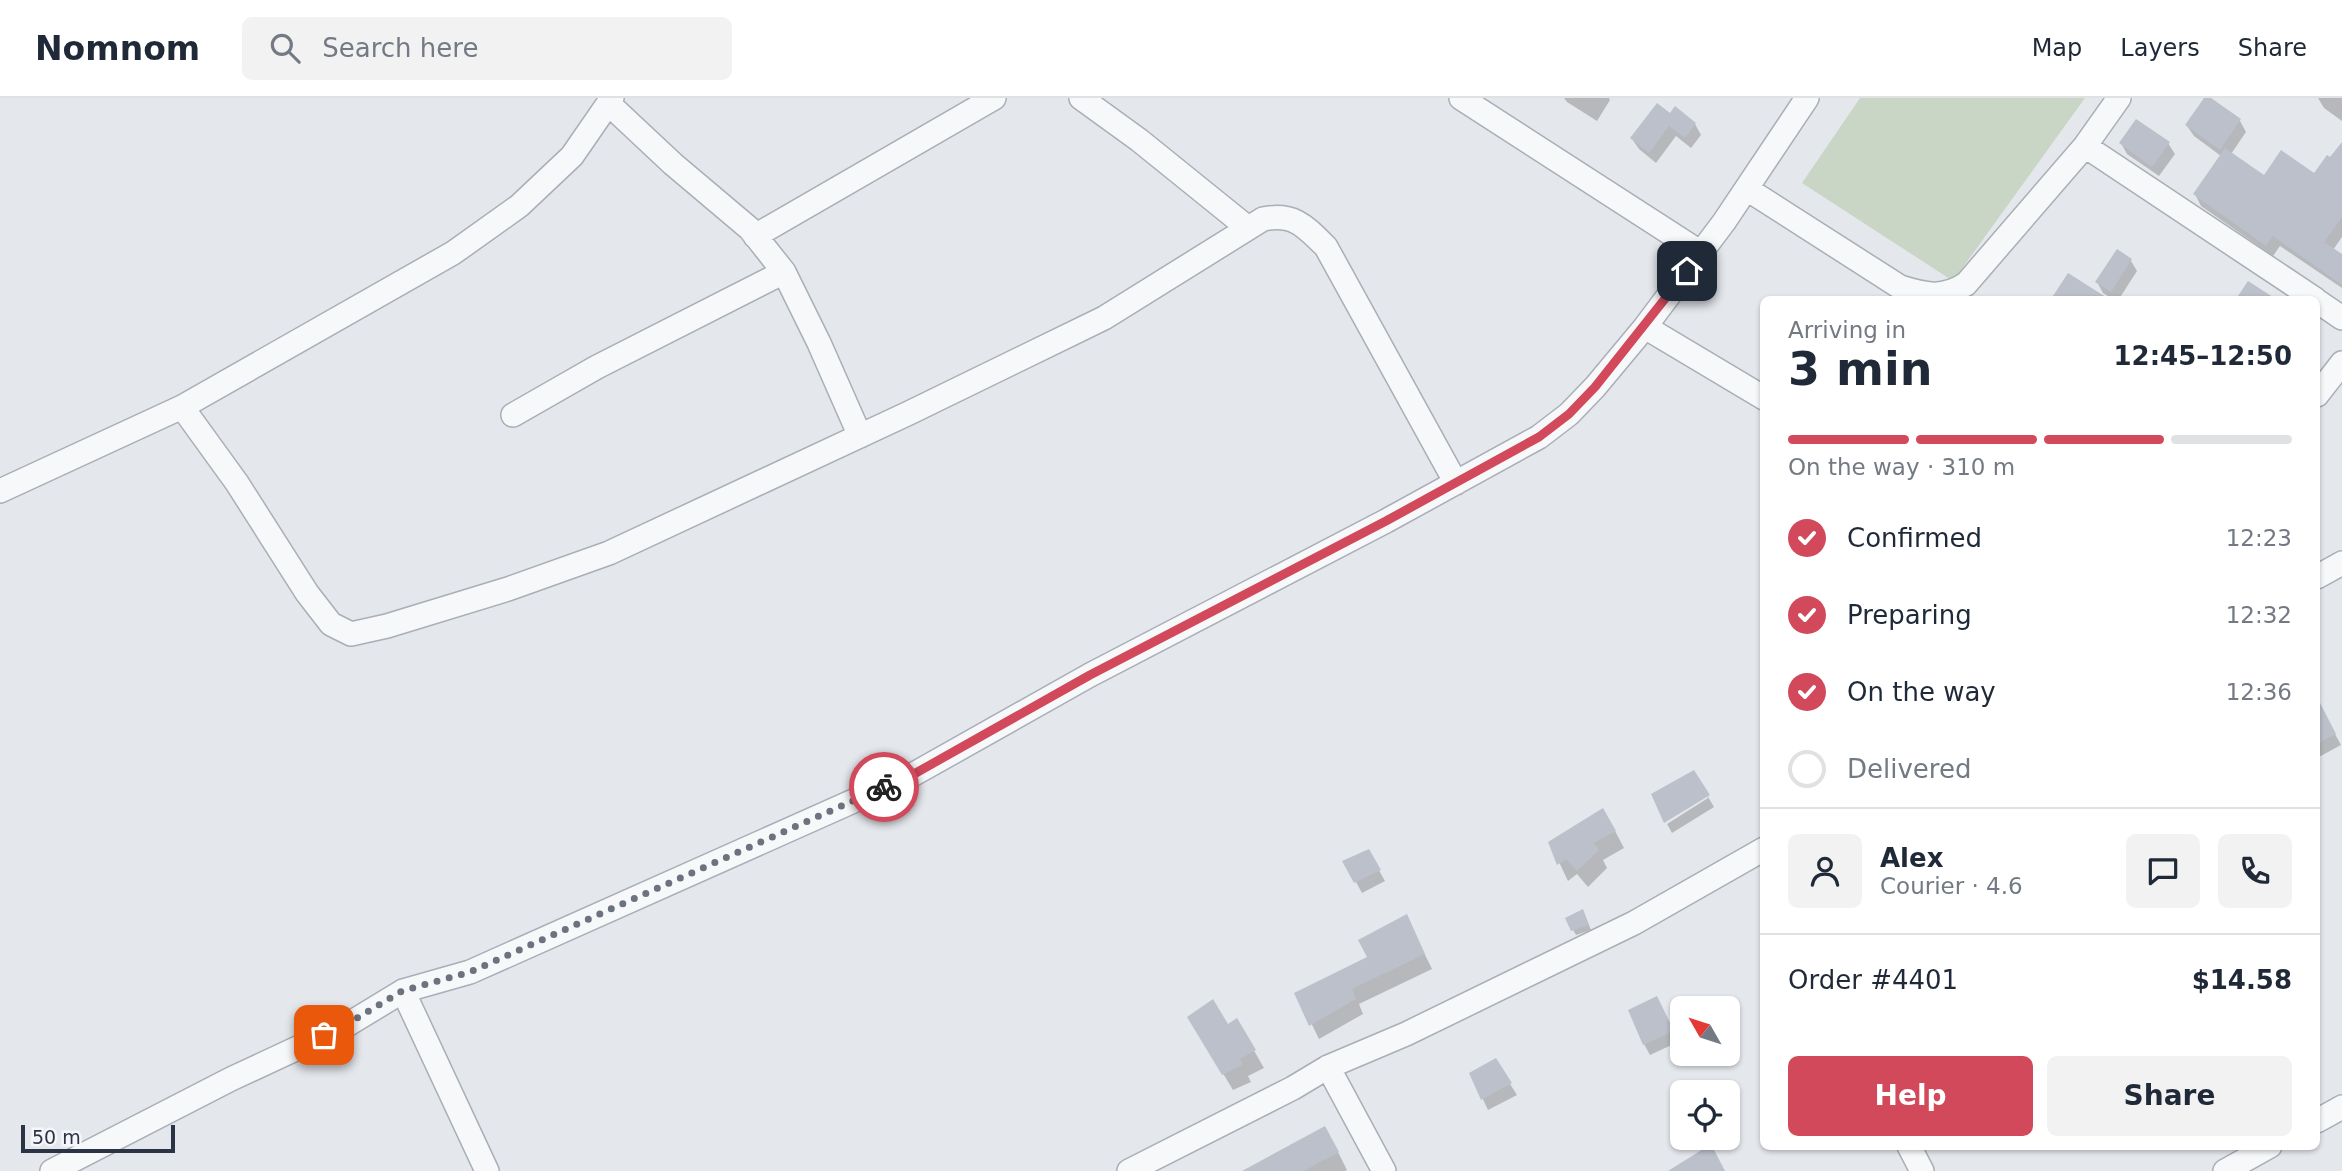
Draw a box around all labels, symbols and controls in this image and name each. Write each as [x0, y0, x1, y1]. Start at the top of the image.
search box [242, 17, 732, 80]
text: Nomnom [35, 29, 200, 68]
icon: search [266, 29, 304, 67]
text: Search here [322, 33, 478, 63]
text: Map [2032, 34, 2082, 62]
text: Layers [2120, 34, 2200, 62]
text: Share [2238, 34, 2307, 62]
pin [1657, 241, 1717, 301]
icon: home [1668, 252, 1706, 290]
text: Arriving in [1788, 317, 1906, 343]
text: 12:45–12:50 [2113, 341, 2292, 371]
text: 3 min [1788, 342, 1932, 396]
text: On the way · 310 m [1788, 454, 2015, 480]
icon: check [1788, 519, 1826, 557]
text: Confirmed [1847, 523, 1982, 553]
text: 12:23 [2226, 525, 2292, 551]
icon: check [1788, 596, 1826, 634]
text: Preparing [1847, 600, 1972, 630]
text: 12:32 [2226, 602, 2292, 628]
icon: check [1788, 673, 1826, 711]
text: On the way [1847, 677, 1996, 707]
text: 12:36 [2226, 679, 2292, 705]
courier [849, 752, 919, 822]
text: Delivered [1847, 754, 1971, 784]
icon: bike [865, 768, 903, 806]
button: person [1788, 834, 1862, 908]
button: chat [2126, 834, 2200, 908]
button: phone [2218, 834, 2292, 908]
text: Alex [1880, 843, 1943, 873]
text: Courier · 4.6 [1880, 873, 2023, 899]
text: Order #4401 [1788, 965, 1958, 995]
text: $14.58 [2192, 965, 2292, 995]
north arrow [1670, 996, 1740, 1066]
map controls [1670, 996, 1740, 1150]
pin [294, 1005, 354, 1065]
icon: bag [305, 1016, 343, 1054]
button: Help [1788, 1056, 2033, 1136]
button: Share [2047, 1056, 2292, 1136]
button: locate [1670, 1080, 1740, 1150]
scale bar [21, 1122, 175, 1154]
text: 50 m [32, 1126, 81, 1148]

